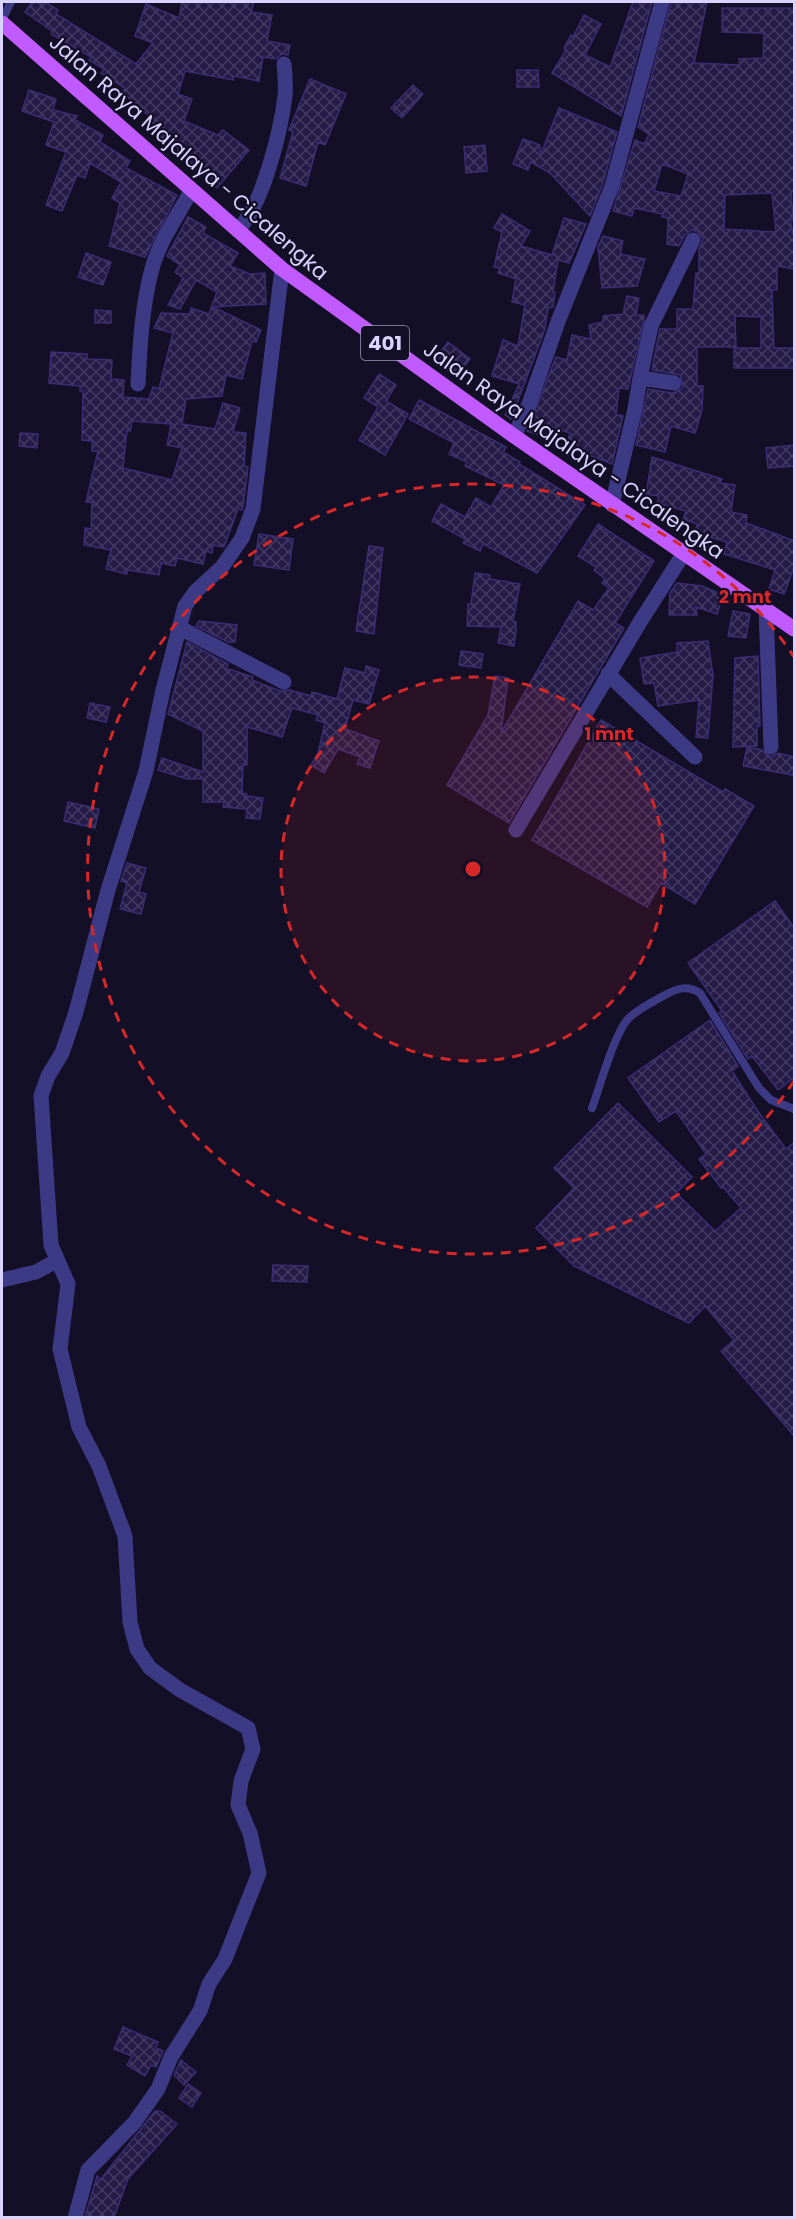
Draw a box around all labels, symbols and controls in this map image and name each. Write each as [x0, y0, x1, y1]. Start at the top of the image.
street label: Jalan Raya Majalaya - Cicalengka [43, 28, 335, 286]
road number: 401 [361, 326, 409, 360]
street label: Jalan Raya Majalaya - Cicalengka [418, 334, 730, 566]
text: 2 mnt [719, 584, 771, 609]
text: 1 mnt [584, 721, 634, 746]
centre of rings [463, 859, 483, 879]

